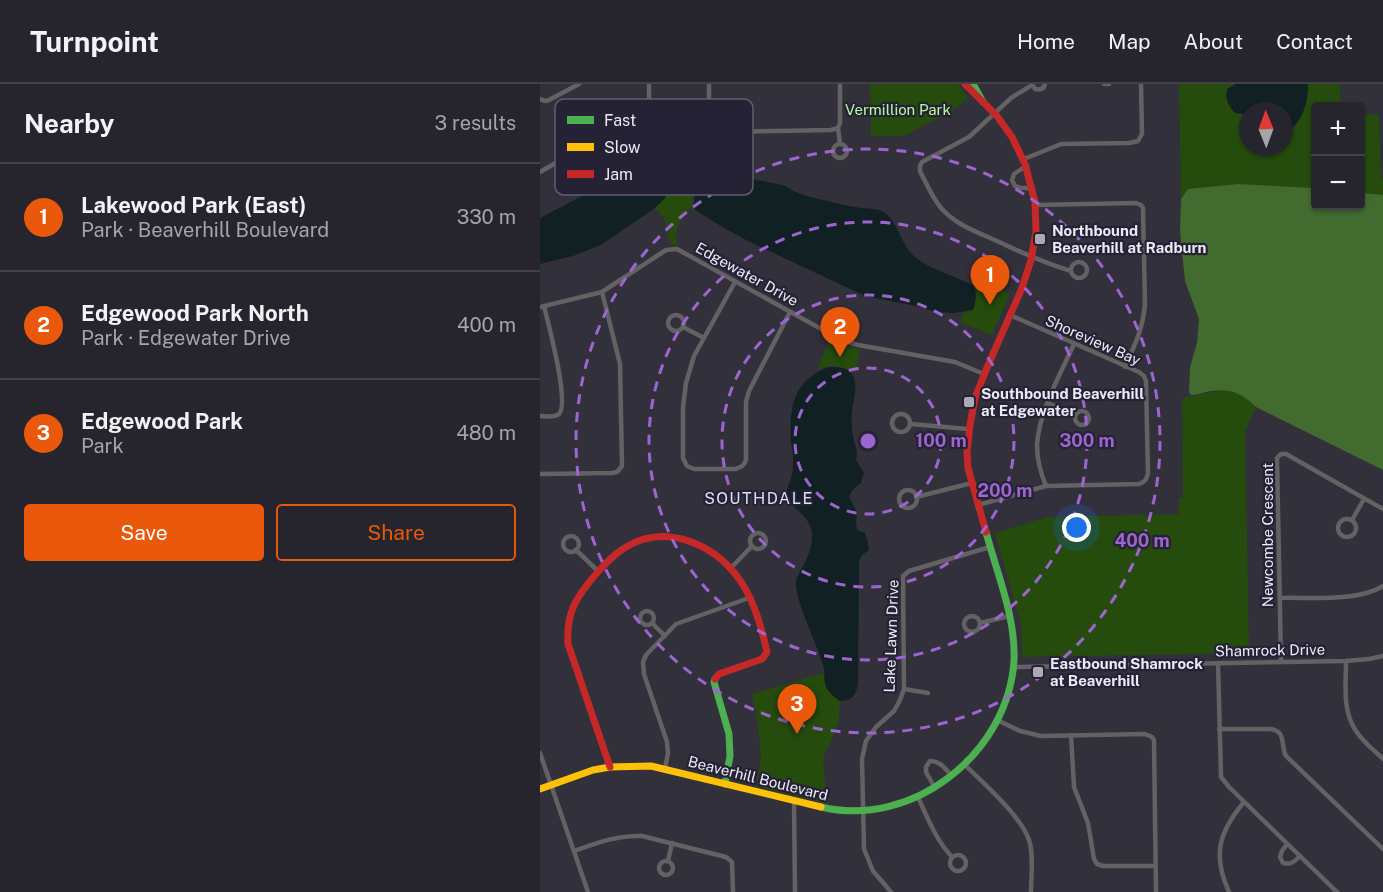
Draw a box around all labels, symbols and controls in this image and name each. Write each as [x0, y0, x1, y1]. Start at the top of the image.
text: Turnpoint [30, 25, 159, 58]
text: Home [1017, 29, 1075, 54]
text: Map [1108, 29, 1151, 54]
text: About [1184, 29, 1243, 54]
text: Contact [1276, 29, 1353, 54]
legend [555, 99, 753, 195]
park label: Vermillion Park [845, 101, 951, 118]
north arrow [1239, 102, 1293, 156]
map controls [1311, 102, 1365, 210]
button: + [1311, 102, 1365, 156]
text: Nearby [24, 108, 114, 139]
text: 3 results [435, 111, 516, 135]
text: Fast [604, 111, 636, 130]
text: Slow [604, 138, 641, 157]
button: − [1311, 156, 1365, 210]
text: Jam [604, 165, 633, 184]
text: Lakewood Park (East) [81, 192, 306, 218]
text: 1 [39, 205, 48, 229]
text: 330 m [457, 205, 516, 229]
text: Park · Beaverhill Boulevard [81, 218, 329, 242]
place label: Northbound Beaverhill at Radburn [1052, 222, 1207, 256]
marker: Northbound Beaverhill at Radburn [1033, 232, 1047, 246]
street label: Edgewater Drive [693, 239, 801, 309]
pin: 1 [970, 256, 1010, 305]
text: Edgewood Park North [81, 300, 309, 326]
pin: 2 [820, 308, 860, 357]
street label: Shoreview Bay [1043, 311, 1143, 369]
text: 2 [37, 313, 50, 337]
text: 400 m [457, 313, 516, 337]
text: Park · Edgewater Drive [81, 326, 291, 350]
place label: Southbound Beaverhill at Edgewater [981, 385, 1144, 419]
marker: Southbound Beaverhill at Edgewater [962, 395, 976, 409]
text: Edgewood Park [81, 408, 243, 434]
text: 3 [37, 421, 50, 445]
text: 480 m [456, 421, 516, 445]
text: 100 m [915, 430, 967, 451]
text: 300 m [1059, 430, 1115, 451]
centre of rings [858, 431, 878, 451]
text: Park [81, 434, 124, 458]
street label: Newcombe Crescent [1259, 463, 1276, 607]
text: 200 m [978, 480, 1032, 501]
district label: SOUTHDALE [704, 489, 814, 508]
button: Save [24, 504, 264, 561]
button: Share [276, 504, 516, 561]
your location [1062, 513, 1091, 542]
text: 400 m [1114, 530, 1170, 551]
street label: Lake Lawn Drive [881, 579, 901, 693]
street label: Shamrock Drive [1215, 641, 1325, 659]
place label: Eastbound Shamrock at Beaverhill [1050, 655, 1203, 689]
marker: Eastbound Shamrock at Beaverhill [1031, 665, 1045, 679]
pin: 3 [778, 684, 816, 734]
street label: Beaverhill Boulevard [686, 752, 830, 804]

